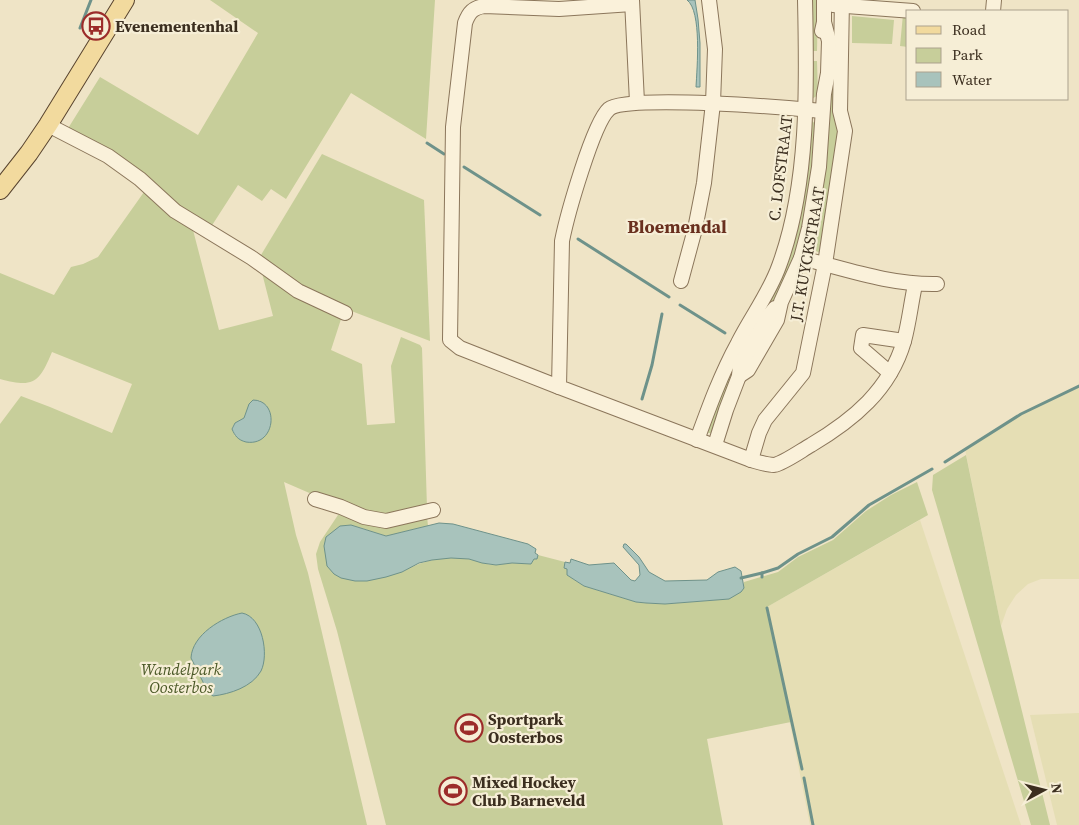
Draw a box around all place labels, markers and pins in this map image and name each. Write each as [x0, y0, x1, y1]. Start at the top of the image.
bus stop icon: Evenementenhal [81, 11, 111, 41]
place label: Evenementenhal [115, 15, 238, 37]
place label: Sportpark Oosterbos [488, 708, 564, 748]
sports icon: Sportpark Oosterbos [454, 713, 484, 743]
place label: Mixed Hockey Club Barneveld [472, 771, 586, 811]
sports icon: Mixed Hockey Club Barneveld [438, 776, 468, 806]

